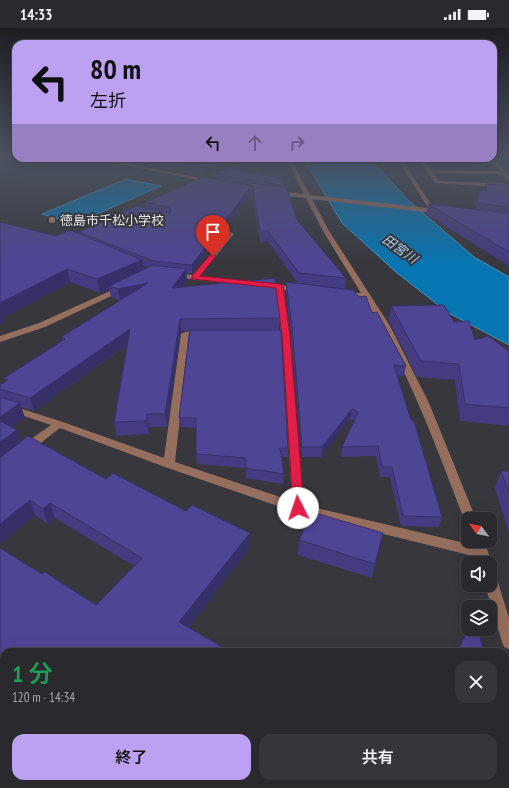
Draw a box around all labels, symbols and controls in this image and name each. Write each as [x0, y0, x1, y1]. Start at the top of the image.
text: 14:33 [20, 5, 52, 24]
text: 80 m [90, 50, 141, 87]
icon: left [24, 56, 76, 108]
text: 左折 [90, 89, 126, 112]
icon: left [202, 132, 224, 154]
icon: ahead [244, 132, 266, 154]
icon: right [286, 132, 308, 154]
place label: 徳島市千松小学校 [60, 212, 164, 229]
marker: 徳島市千松小学校 [47, 215, 57, 225]
pin [196, 215, 230, 256]
icon: arrive [202, 221, 224, 243]
water label: 田宮川 [379, 231, 422, 268]
position arrow [277, 487, 319, 529]
north arrow [461, 512, 497, 548]
map controls [461, 512, 497, 636]
button: sound [461, 556, 497, 592]
button: layers [461, 600, 497, 636]
text: 1 分 [12, 658, 52, 689]
button: close [455, 661, 497, 703]
text: 120 m · 14:34 [12, 689, 75, 706]
button: 終了 [12, 734, 251, 780]
button: 共有 [259, 734, 497, 780]

